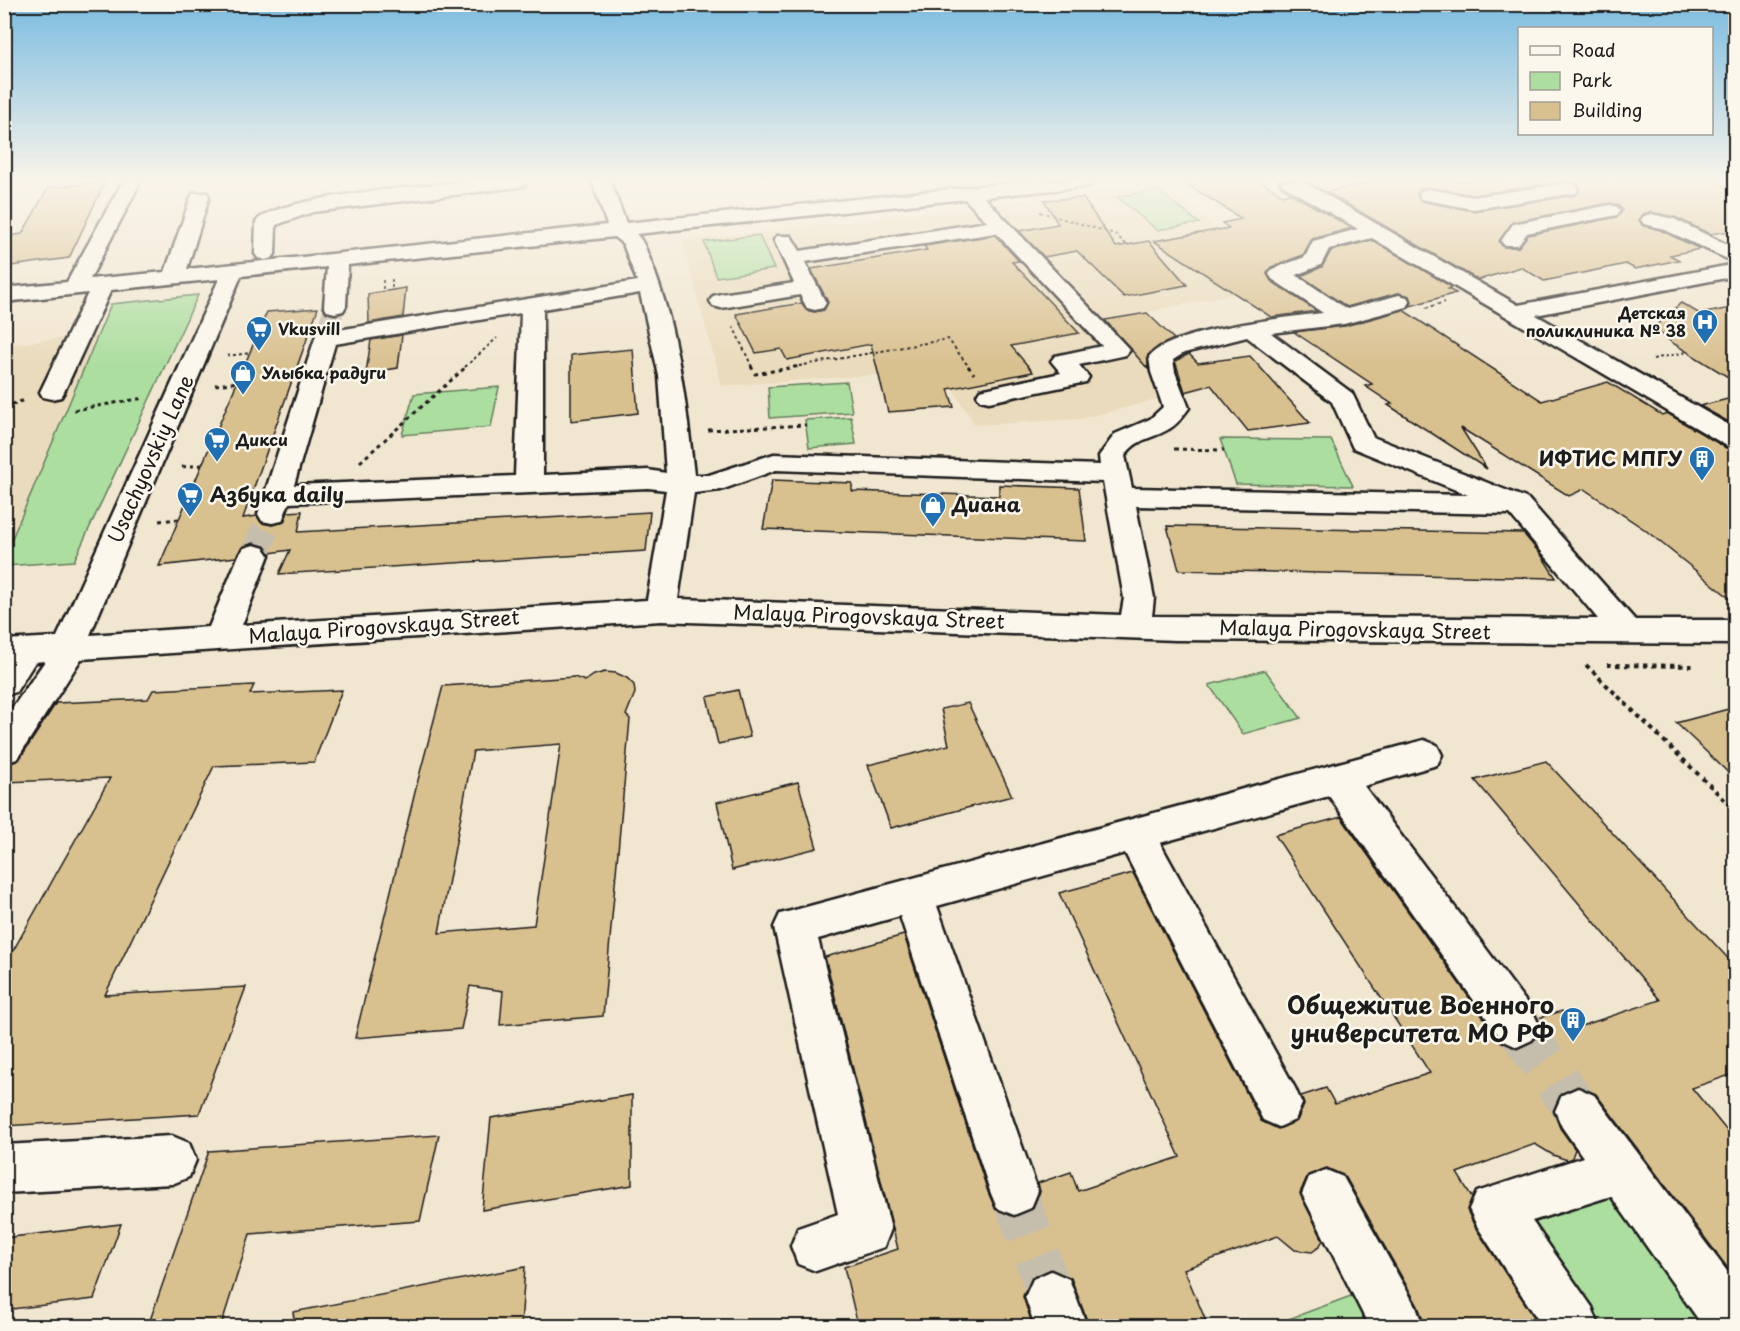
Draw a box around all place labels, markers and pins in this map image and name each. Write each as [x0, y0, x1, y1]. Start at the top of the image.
place label: Детская поликлиника № 38 [1526, 300, 1686, 342]
hospital icon: Детская поликлиника № 38 [1690, 307, 1720, 345]
supermarket icon: Vkusvill [244, 314, 274, 352]
place label: Vkusvill [278, 316, 340, 340]
shop icon: Улыбка радуги [228, 358, 258, 396]
place label: Улыбка радуги [261, 360, 386, 384]
supermarket icon: Дикси [202, 425, 232, 463]
place label: Дикси [235, 427, 288, 451]
place label: ИФТИС МПГУ [1539, 443, 1683, 473]
building icon: ИФТИС МПГУ [1687, 444, 1717, 482]
place label: Азбука daily [210, 479, 344, 509]
supermarket icon: Азбука daily [175, 480, 205, 518]
place label: Диана [951, 489, 1021, 519]
shop icon: Диана [918, 490, 948, 528]
place label: Общежитие Военного университета МО РФ [1287, 986, 1554, 1050]
building icon: Общежитие Военного университета МО РФ [1558, 1005, 1588, 1043]

